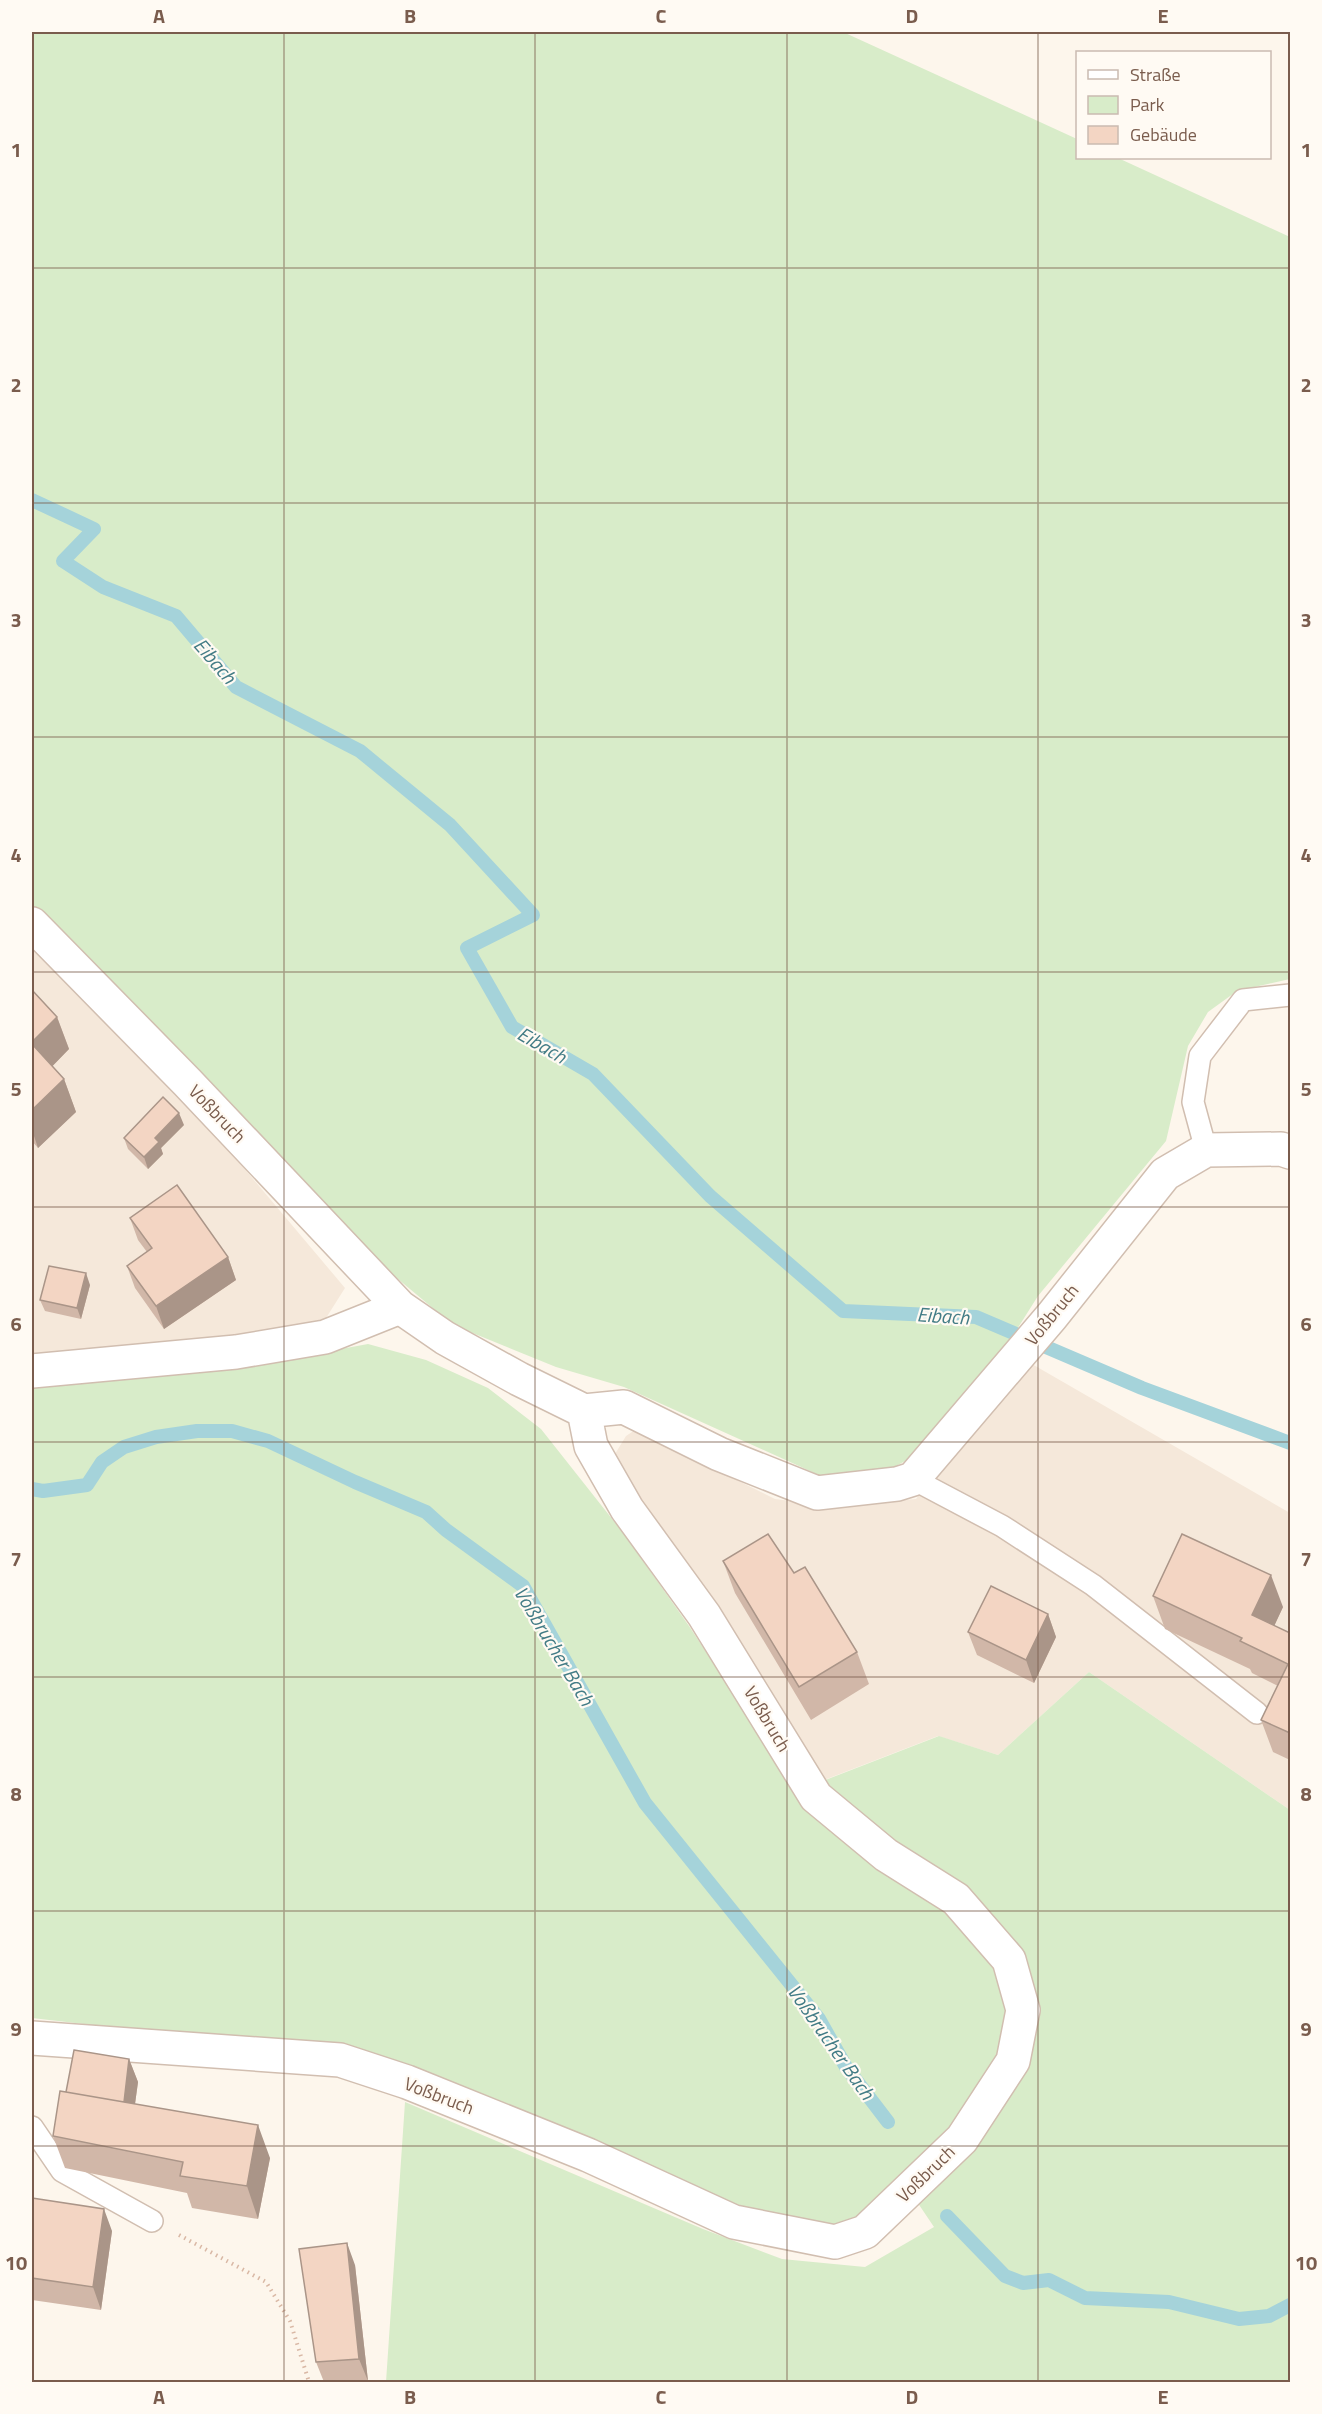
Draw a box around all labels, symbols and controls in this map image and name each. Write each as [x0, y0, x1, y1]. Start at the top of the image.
text: A [153, 0, 165, 31]
text: B [404, 0, 416, 31]
text: C [656, 0, 667, 31]
text: D [906, 0, 918, 31]
text: E [1157, 0, 1169, 31]
legend [1076, 51, 1271, 159]
text: Straße [1130, 61, 1181, 88]
text: Park [1130, 91, 1165, 118]
text: Gebäude [1130, 121, 1197, 148]
text: 1 [10, 134, 22, 165]
text: 1 [1300, 134, 1312, 165]
text: 2 [10, 369, 22, 400]
text: 2 [1300, 369, 1312, 400]
text: 3 [10, 604, 22, 635]
text: 3 [1300, 604, 1312, 635]
water label: Eibach [187, 631, 245, 691]
text: 4 [10, 839, 22, 870]
text: 4 [1300, 839, 1312, 870]
water label: Eibach [512, 1018, 574, 1072]
text: 5 [10, 1073, 22, 1104]
text: 5 [1300, 1073, 1312, 1104]
street label: Voßbruch [182, 1078, 252, 1149]
street label: Voßbruch [1018, 1278, 1085, 1351]
water label: Eibach [916, 1298, 971, 1333]
text: 6 [10, 1308, 22, 1339]
text: 6 [1300, 1308, 1312, 1339]
text: 7 [10, 1543, 22, 1574]
text: 7 [1300, 1543, 1312, 1574]
water label: Voßbrucher Bach [506, 1580, 603, 1712]
street label: Voßbruch [737, 1681, 798, 1757]
text: 8 [10, 1778, 22, 1809]
text: 8 [1300, 1778, 1312, 1809]
water label: Voßbrucher Bach [780, 1978, 883, 2107]
text: 9 [10, 2013, 22, 2044]
text: 9 [1300, 2013, 1312, 2044]
street label: Voßbruch [400, 2070, 478, 2121]
street label: Voßbruch [890, 2139, 961, 2209]
text: 10 [5, 2247, 27, 2278]
text: 10 [1295, 2247, 1317, 2278]
text: A [153, 2381, 165, 2412]
text: B [404, 2381, 416, 2412]
text: C [656, 2381, 667, 2412]
text: D [906, 2381, 918, 2412]
text: E [1157, 2381, 1169, 2412]

